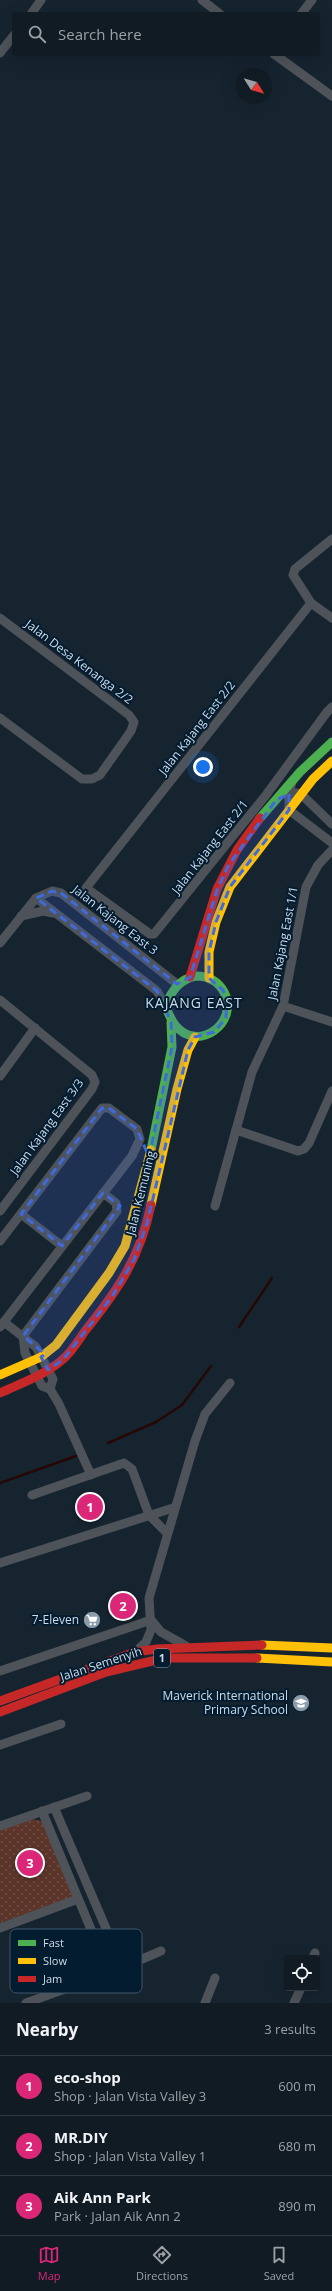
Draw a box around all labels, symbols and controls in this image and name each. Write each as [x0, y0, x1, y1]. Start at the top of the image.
search box [12, 12, 320, 56]
icon: search [26, 23, 48, 45]
text: Search here [58, 24, 142, 44]
north arrow [236, 68, 272, 104]
street label: Jalan Desa Kenanga 2/2 [21, 615, 137, 708]
street label: Jalan Kajang East 2/2 [154, 677, 239, 779]
your location [193, 757, 213, 777]
street label: Jalan Kajang East 2/1 [167, 796, 252, 898]
street label: Jalan Kajang East 3 [68, 880, 162, 958]
street label: Jalan Kajang East 1/1 [263, 885, 302, 1002]
district label: KAJANG EAST [145, 993, 243, 1012]
street label: Jalan Kajang East 3/3 [5, 1075, 87, 1179]
street label: Jalan Kemuning [122, 1148, 159, 1238]
pin: 1 [77, 1492, 103, 1522]
pin: 2 [110, 1591, 136, 1621]
supermarket icon: 7-Eleven [82, 1610, 102, 1630]
place label: 7-Eleven [32, 1611, 79, 1628]
street label: Jalan Semenyih [57, 1642, 144, 1685]
road number: 1 [154, 1649, 170, 1667]
place label: Maverick International Primary School [162, 1687, 288, 1718]
school or university icon: Maverick International Primary School [291, 1693, 311, 1713]
pin: 3 [17, 1848, 43, 1878]
legend [10, 1929, 142, 1993]
text: Fast [43, 1935, 64, 1950]
text: Slow [43, 1953, 67, 1968]
map controls [284, 1955, 320, 1991]
button: locate [284, 1955, 320, 1991]
text: Jam [42, 1971, 62, 1986]
text: Nearby [16, 2018, 78, 2041]
text: 3 results [264, 2020, 316, 2038]
text: eco-shop [54, 2067, 121, 2087]
text: 1 [25, 2077, 33, 2095]
text: 600 m [278, 2077, 316, 2095]
text: Shop · Jalan Vista Valley 3 [54, 2087, 206, 2105]
text: MR.DIY [54, 2127, 108, 2147]
text: 2 [25, 2137, 33, 2155]
text: 680 m [278, 2137, 316, 2155]
text: Shop · Jalan Vista Valley 1 [54, 2147, 206, 2165]
text: Aik Ann Park [54, 2187, 151, 2207]
text: 3 [25, 2197, 33, 2215]
text: 890 m [278, 2197, 316, 2215]
text: Park · Jalan Aik Ann 2 [54, 2207, 181, 2225]
tab: Map [38, 2244, 61, 2283]
tab: Directions [136, 2244, 188, 2283]
tab: Saved [264, 2244, 294, 2283]

